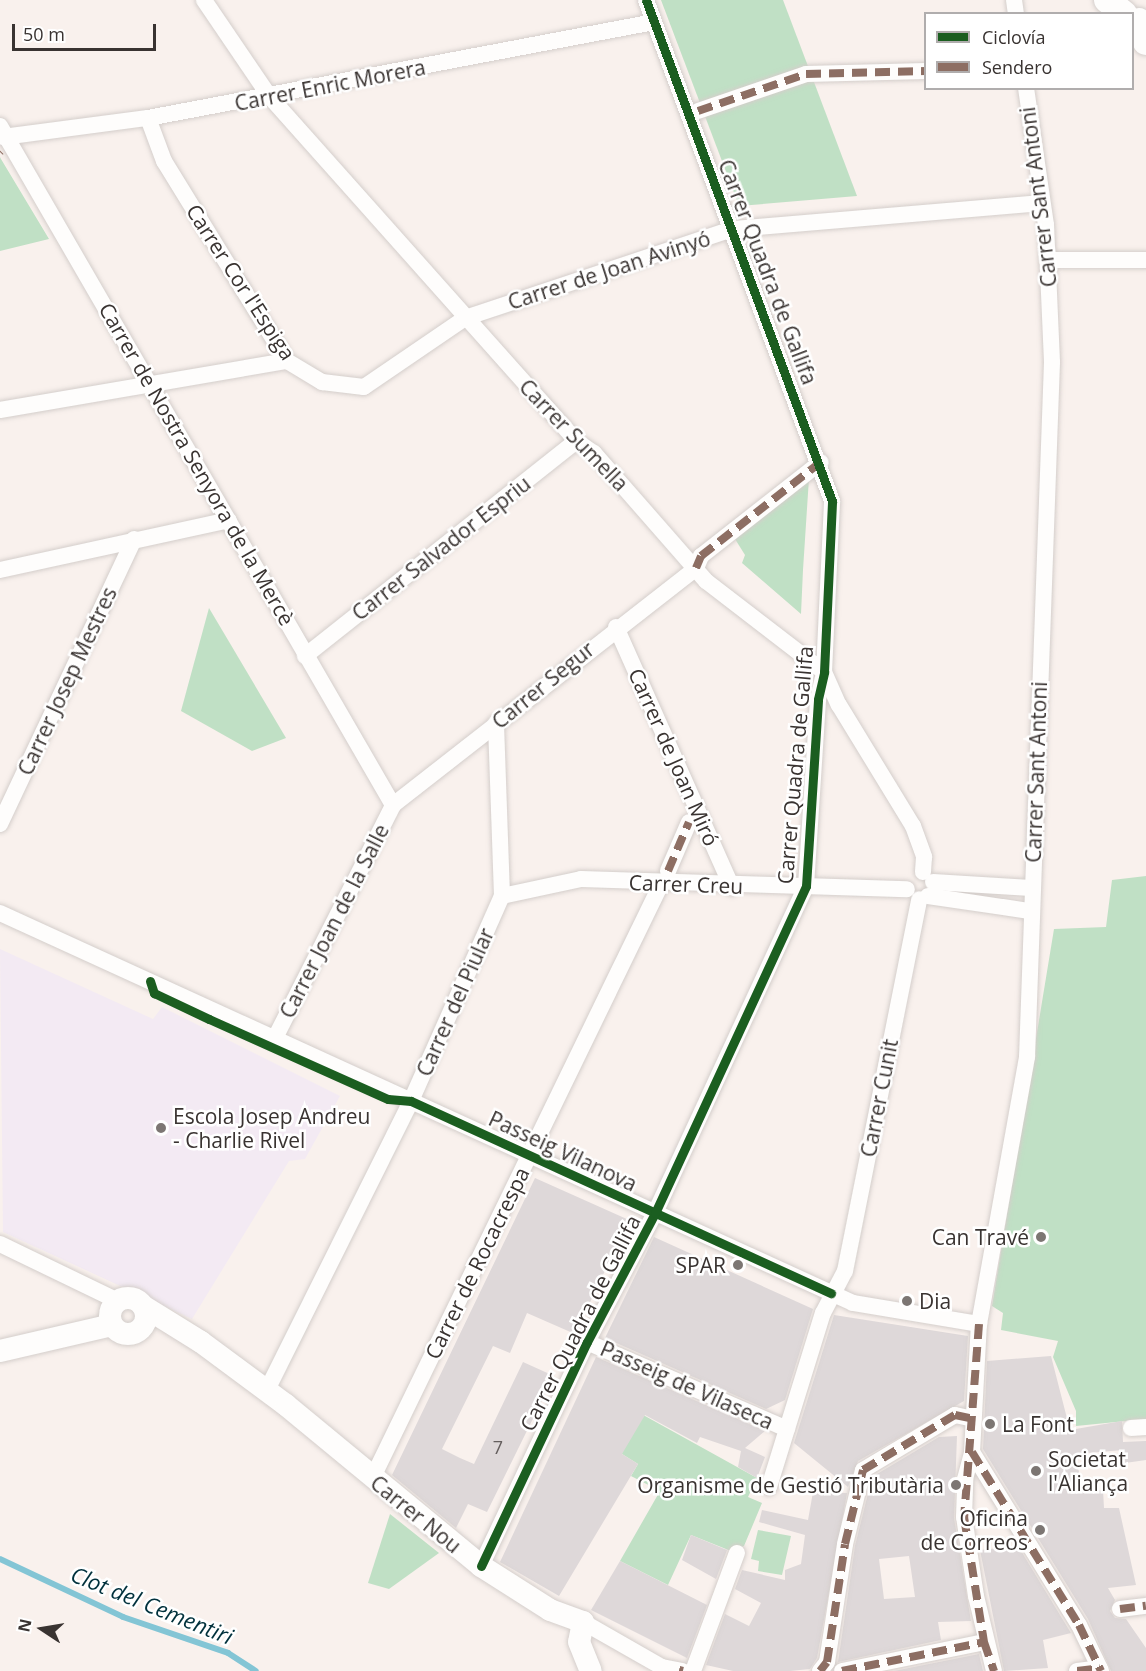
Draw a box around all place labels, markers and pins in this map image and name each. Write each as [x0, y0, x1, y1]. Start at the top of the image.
place label: Escola Josep Andreu - Charlie Rivel [173, 1103, 370, 1153]
marker: Escola Josep Andreu - Charlie Rivel [154, 1121, 168, 1135]
place label: Can Travé [932, 1224, 1029, 1250]
marker: Can Travé [1034, 1230, 1048, 1244]
place label: SPAR [676, 1252, 726, 1278]
marker: SPAR [731, 1258, 745, 1272]
place label: Dia [919, 1288, 951, 1314]
marker: Dia [900, 1294, 914, 1308]
place label: La Font [1002, 1411, 1074, 1437]
marker: La Font [983, 1417, 997, 1431]
place label: Societat l'Aliança [1048, 1446, 1128, 1496]
marker: Societat l'Aliança [1029, 1464, 1043, 1478]
place label: Organisme de Gestió Tributària [637, 1472, 944, 1498]
marker: Organisme de Gestió Tributària [949, 1478, 963, 1492]
place label: Oficina de Correos [920, 1505, 1028, 1555]
marker: Oficina de Correos [1033, 1523, 1047, 1537]

